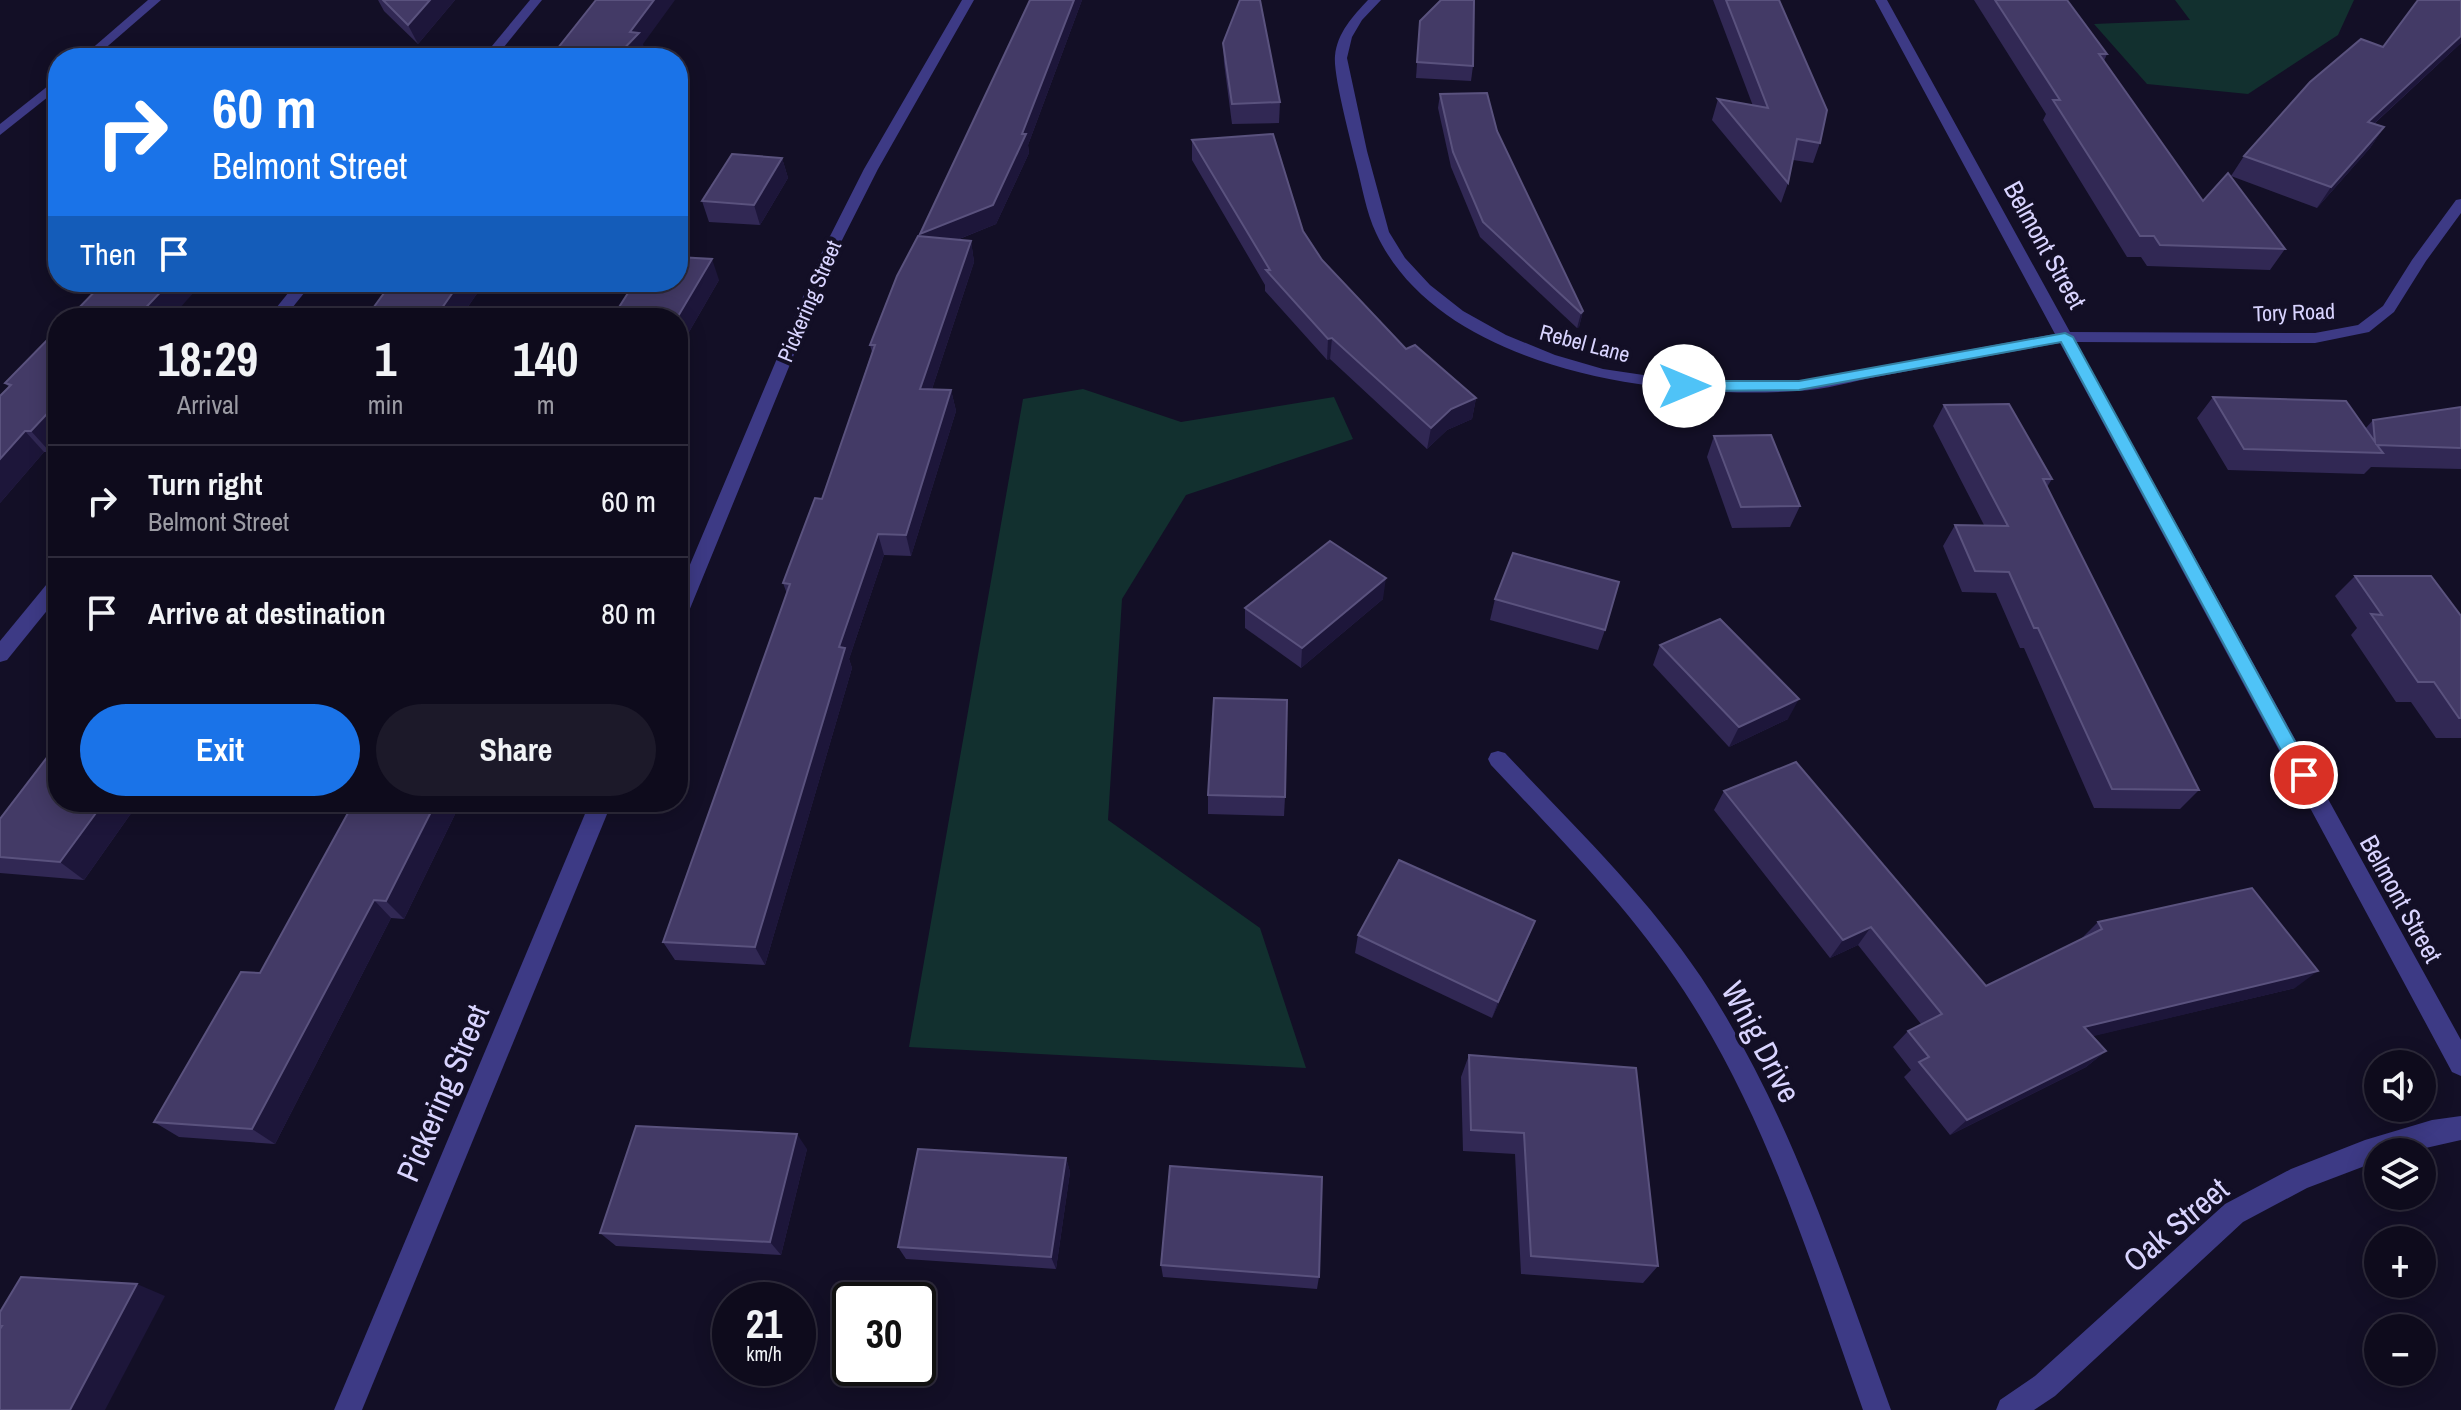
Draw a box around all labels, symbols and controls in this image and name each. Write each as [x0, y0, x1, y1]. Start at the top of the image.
text: 60 m [212, 70, 317, 145]
icon: right [80, 80, 184, 184]
text: Belmont Street [212, 142, 407, 190]
street label: Belmont Street [1996, 175, 2095, 315]
icon: arrive [152, 232, 196, 276]
text: Then [80, 234, 136, 274]
street label: Pickering Street [770, 236, 848, 366]
street label: Tory Road [2252, 296, 2336, 328]
street label: Rebel Lane [1537, 317, 1633, 369]
text: 18:29 [158, 326, 258, 391]
text: 1 [375, 326, 396, 391]
text: 140 [513, 326, 578, 391]
position arrow [1642, 344, 1726, 428]
text: Arrival [177, 387, 239, 422]
text: min [368, 387, 403, 422]
text: m [537, 387, 555, 422]
text: Turn right [148, 464, 262, 504]
icon: right [80, 479, 124, 523]
text: 60 m [601, 481, 656, 521]
text: Belmont Street [148, 504, 289, 539]
icon: arrive [80, 591, 124, 635]
text: Arrive at destination [148, 593, 386, 633]
text: 80 m [601, 593, 656, 633]
button: Exit [80, 704, 360, 796]
button: Share [376, 704, 656, 796]
pin [2270, 741, 2338, 809]
icon: arrive [2282, 753, 2326, 797]
street label: Belmont Street [2352, 829, 2451, 969]
street label: Whig Drive [1712, 974, 1811, 1110]
street label: Pickering Street [386, 998, 499, 1188]
map controls [2364, 1050, 2436, 1386]
button: sound [2364, 1050, 2436, 1122]
button: layers [2364, 1138, 2436, 1210]
street label: Oak Street [2114, 1168, 2238, 1281]
button: + [2364, 1226, 2436, 1298]
speed limit sign: 30 [832, 1282, 936, 1386]
text: 21 [746, 1297, 782, 1350]
button: − [2364, 1314, 2436, 1386]
text: km/h [746, 1340, 782, 1367]

